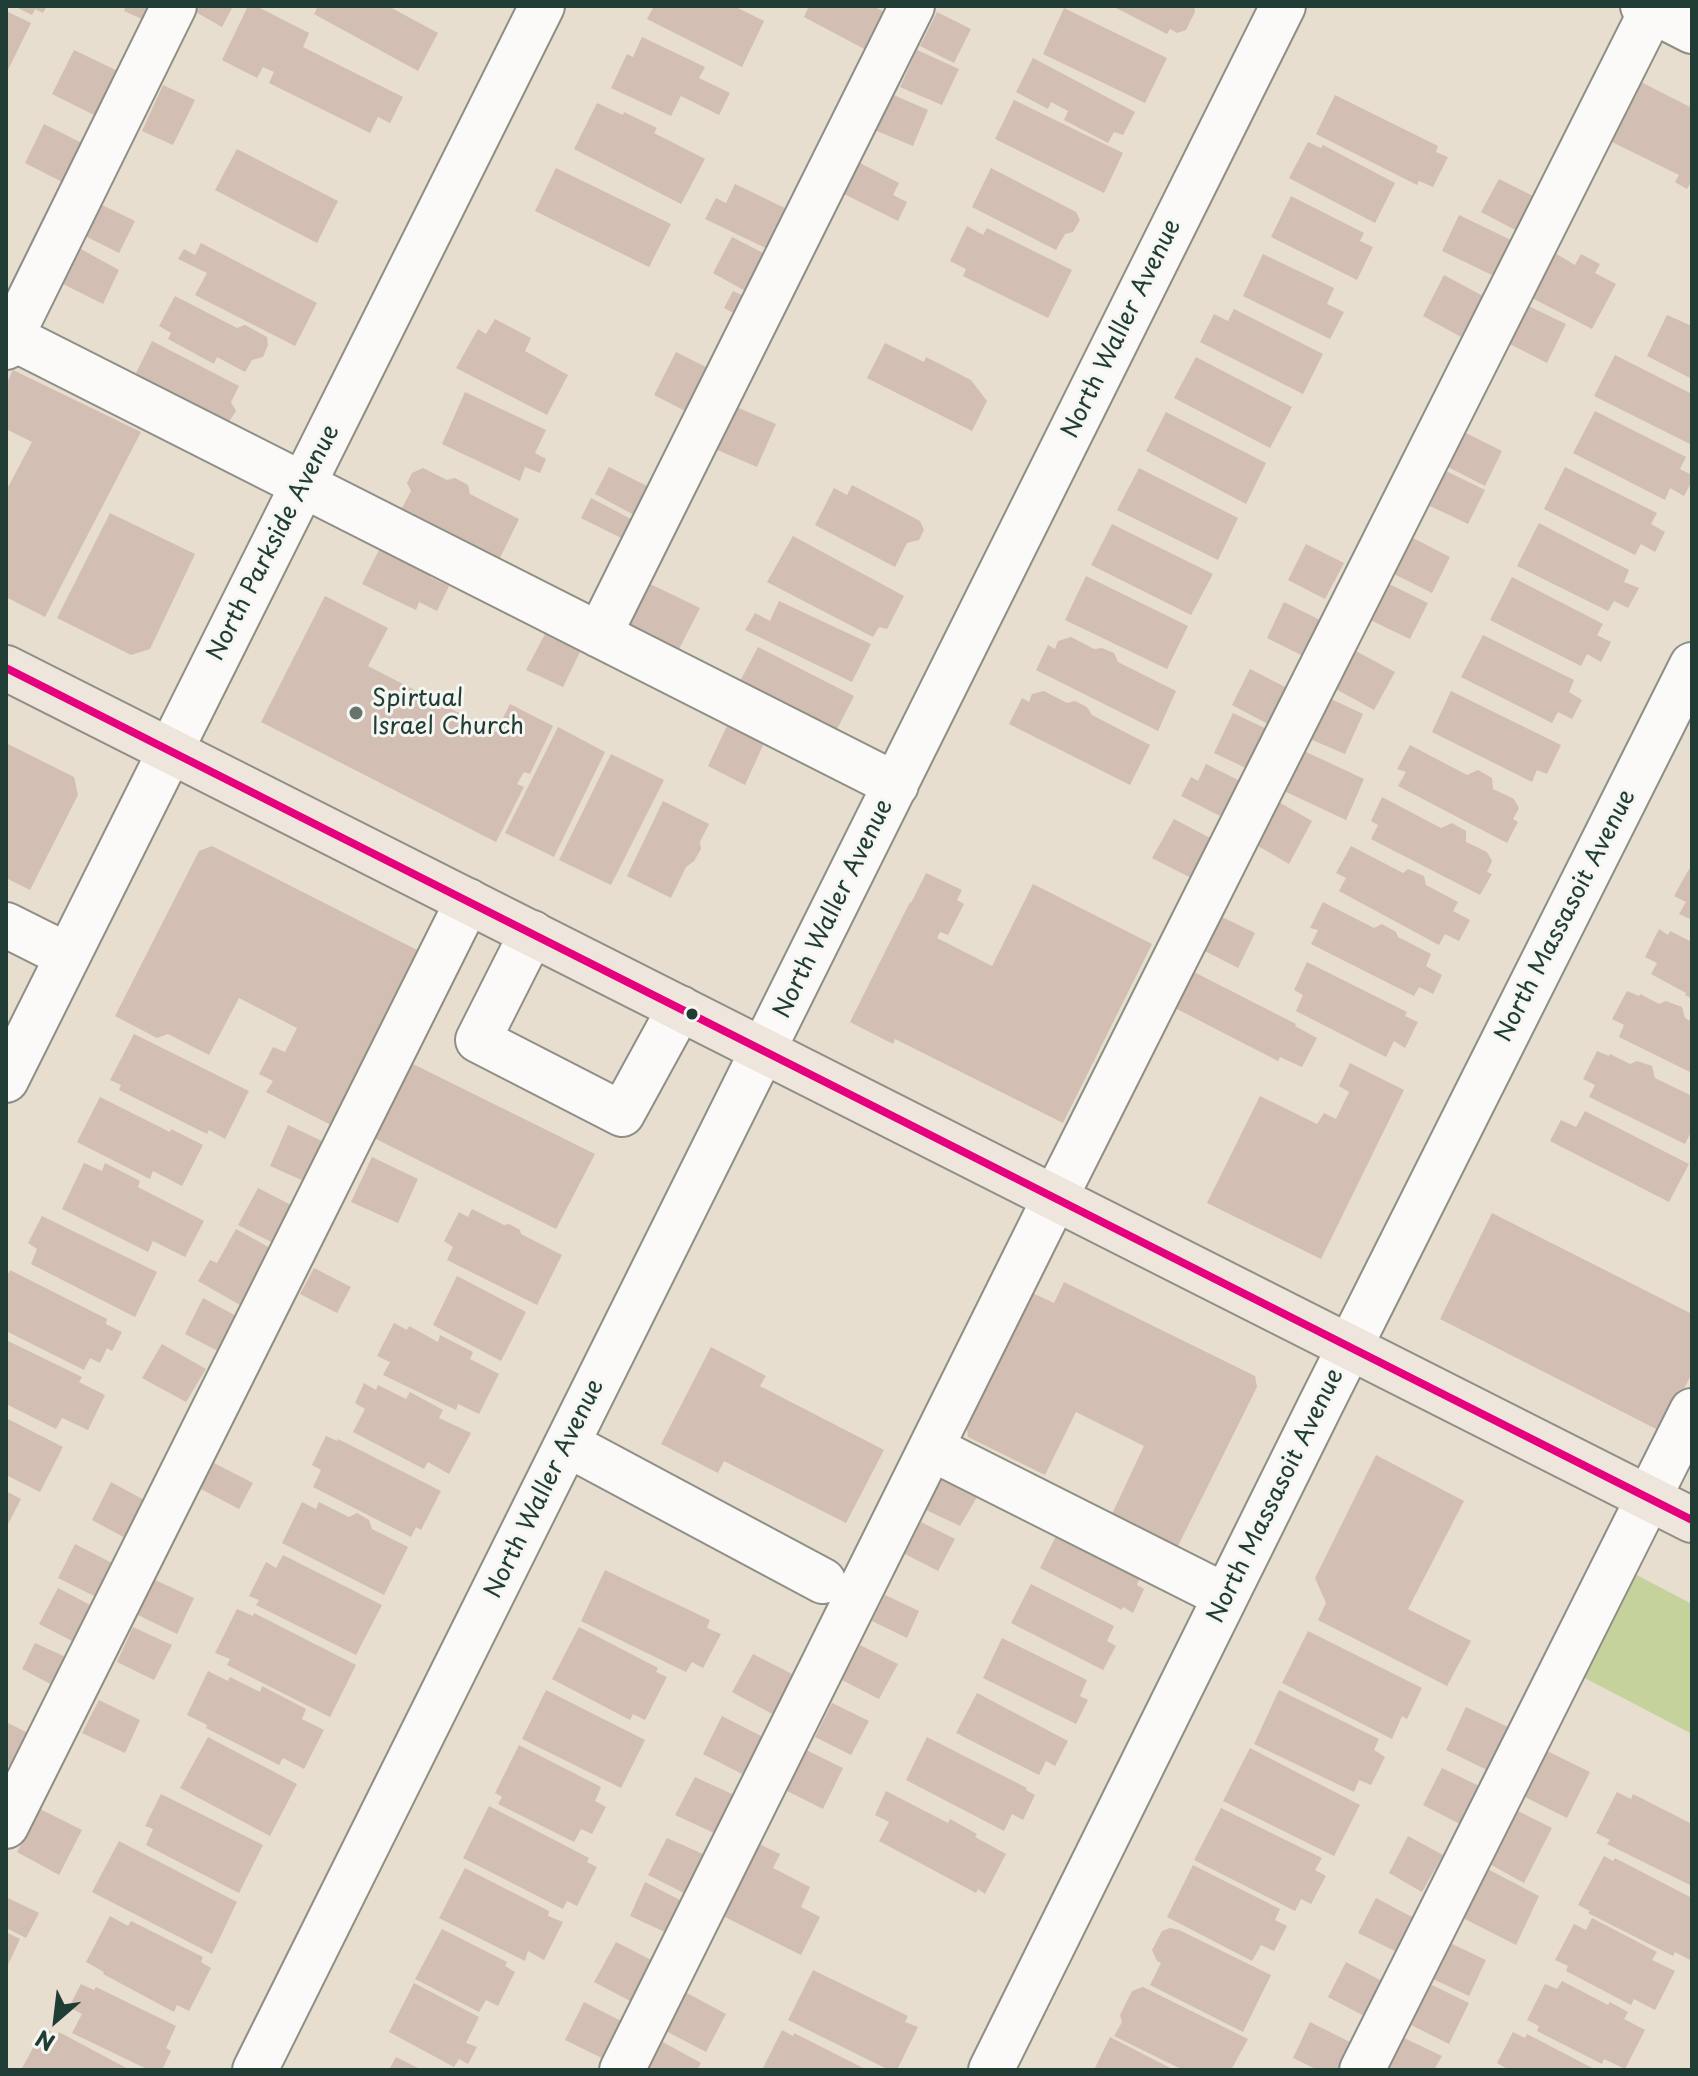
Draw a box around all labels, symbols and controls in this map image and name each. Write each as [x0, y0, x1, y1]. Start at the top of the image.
street label: North Waller Avenue [1056, 215, 1188, 443]
street label: North Parkside Avenue [202, 420, 346, 666]
place label: Spirtual Israel Church [372, 685, 524, 741]
marker: Spirtual Israel Church [347, 704, 365, 722]
street label: North Massasoit Avenue [1490, 785, 1642, 1047]
street label: North Waller Avenue [768, 795, 900, 1023]
unlabelled marker [684, 1006, 700, 1022]
street label: North Massasoit Avenue [1202, 1364, 1350, 1628]
street label: North Waller Avenue [479, 1375, 611, 1603]
north arrow [16, 1980, 96, 2060]
text: N [29, 2023, 60, 2060]

